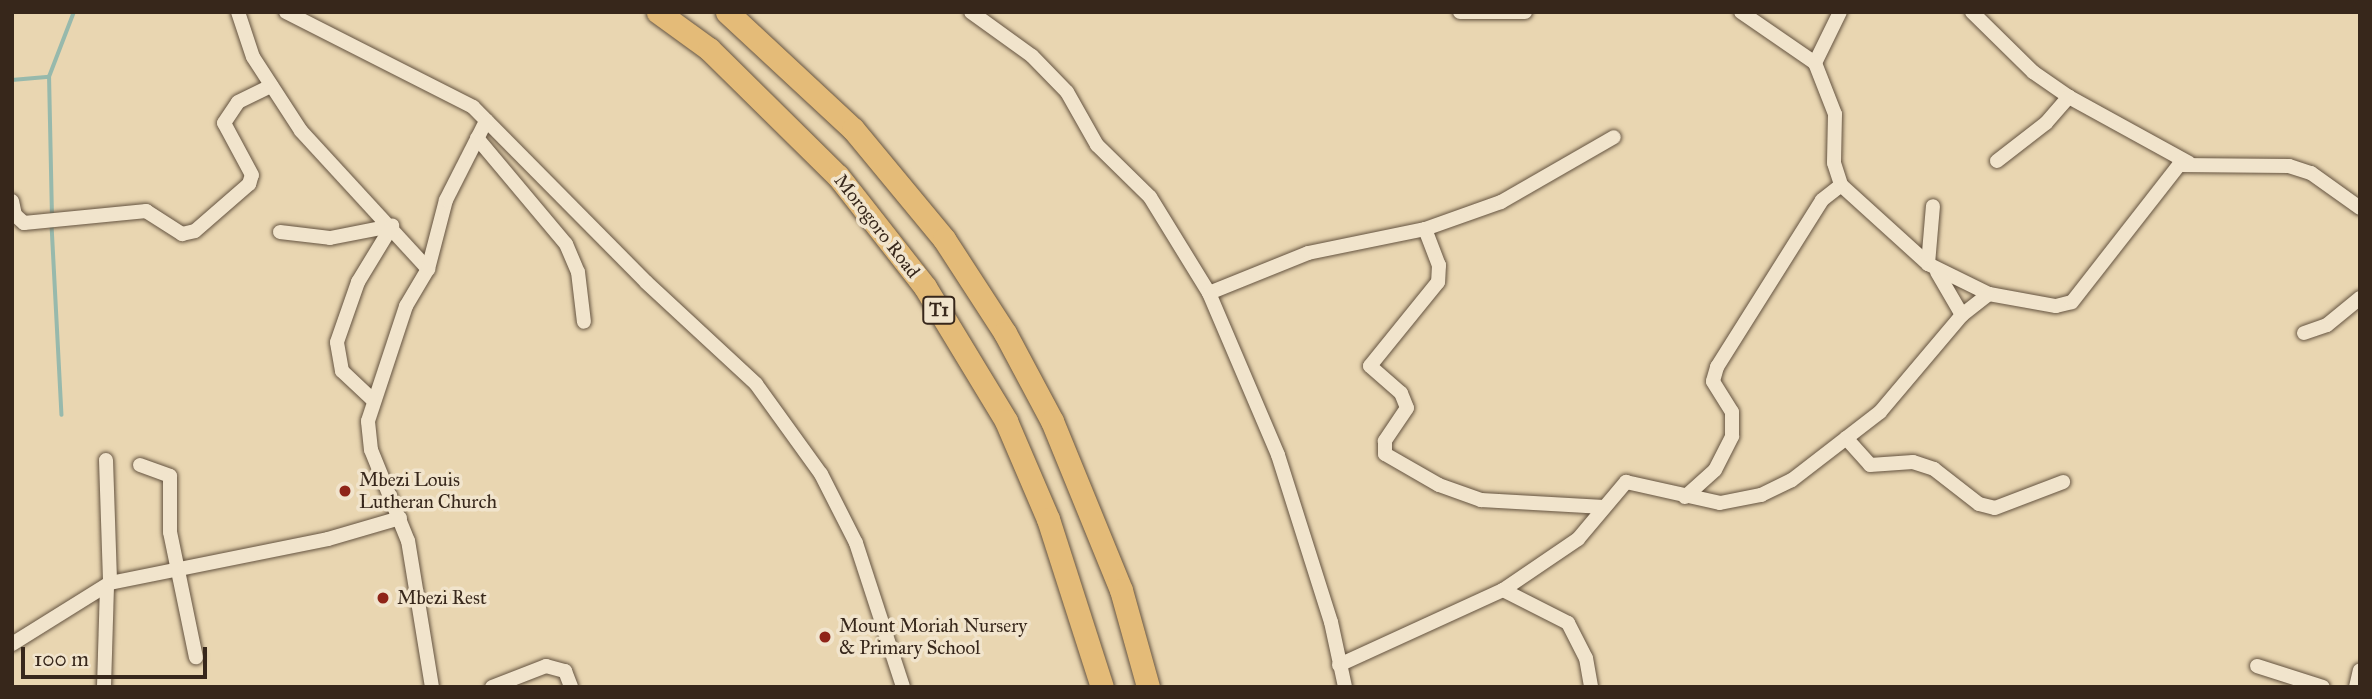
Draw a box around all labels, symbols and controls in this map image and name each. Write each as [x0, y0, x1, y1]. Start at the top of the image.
street label: Morogoro Road [829, 169, 925, 283]
road number: T1 [922, 296, 956, 324]
place label: Mbezi Louis Lutheran Church [359, 469, 497, 513]
marker: Mbezi Louis Lutheran Church [337, 483, 353, 499]
place label: Mbezi Rest [397, 587, 487, 609]
marker: Mbezi Rest [375, 590, 391, 606]
place label: Mount Moriah Nursery & Primary School [839, 615, 1027, 659]
marker: Mount Moriah Nursery & Primary School [817, 629, 833, 645]
scale bar [24, 632, 210, 676]
text: 100 m [34, 646, 89, 672]

